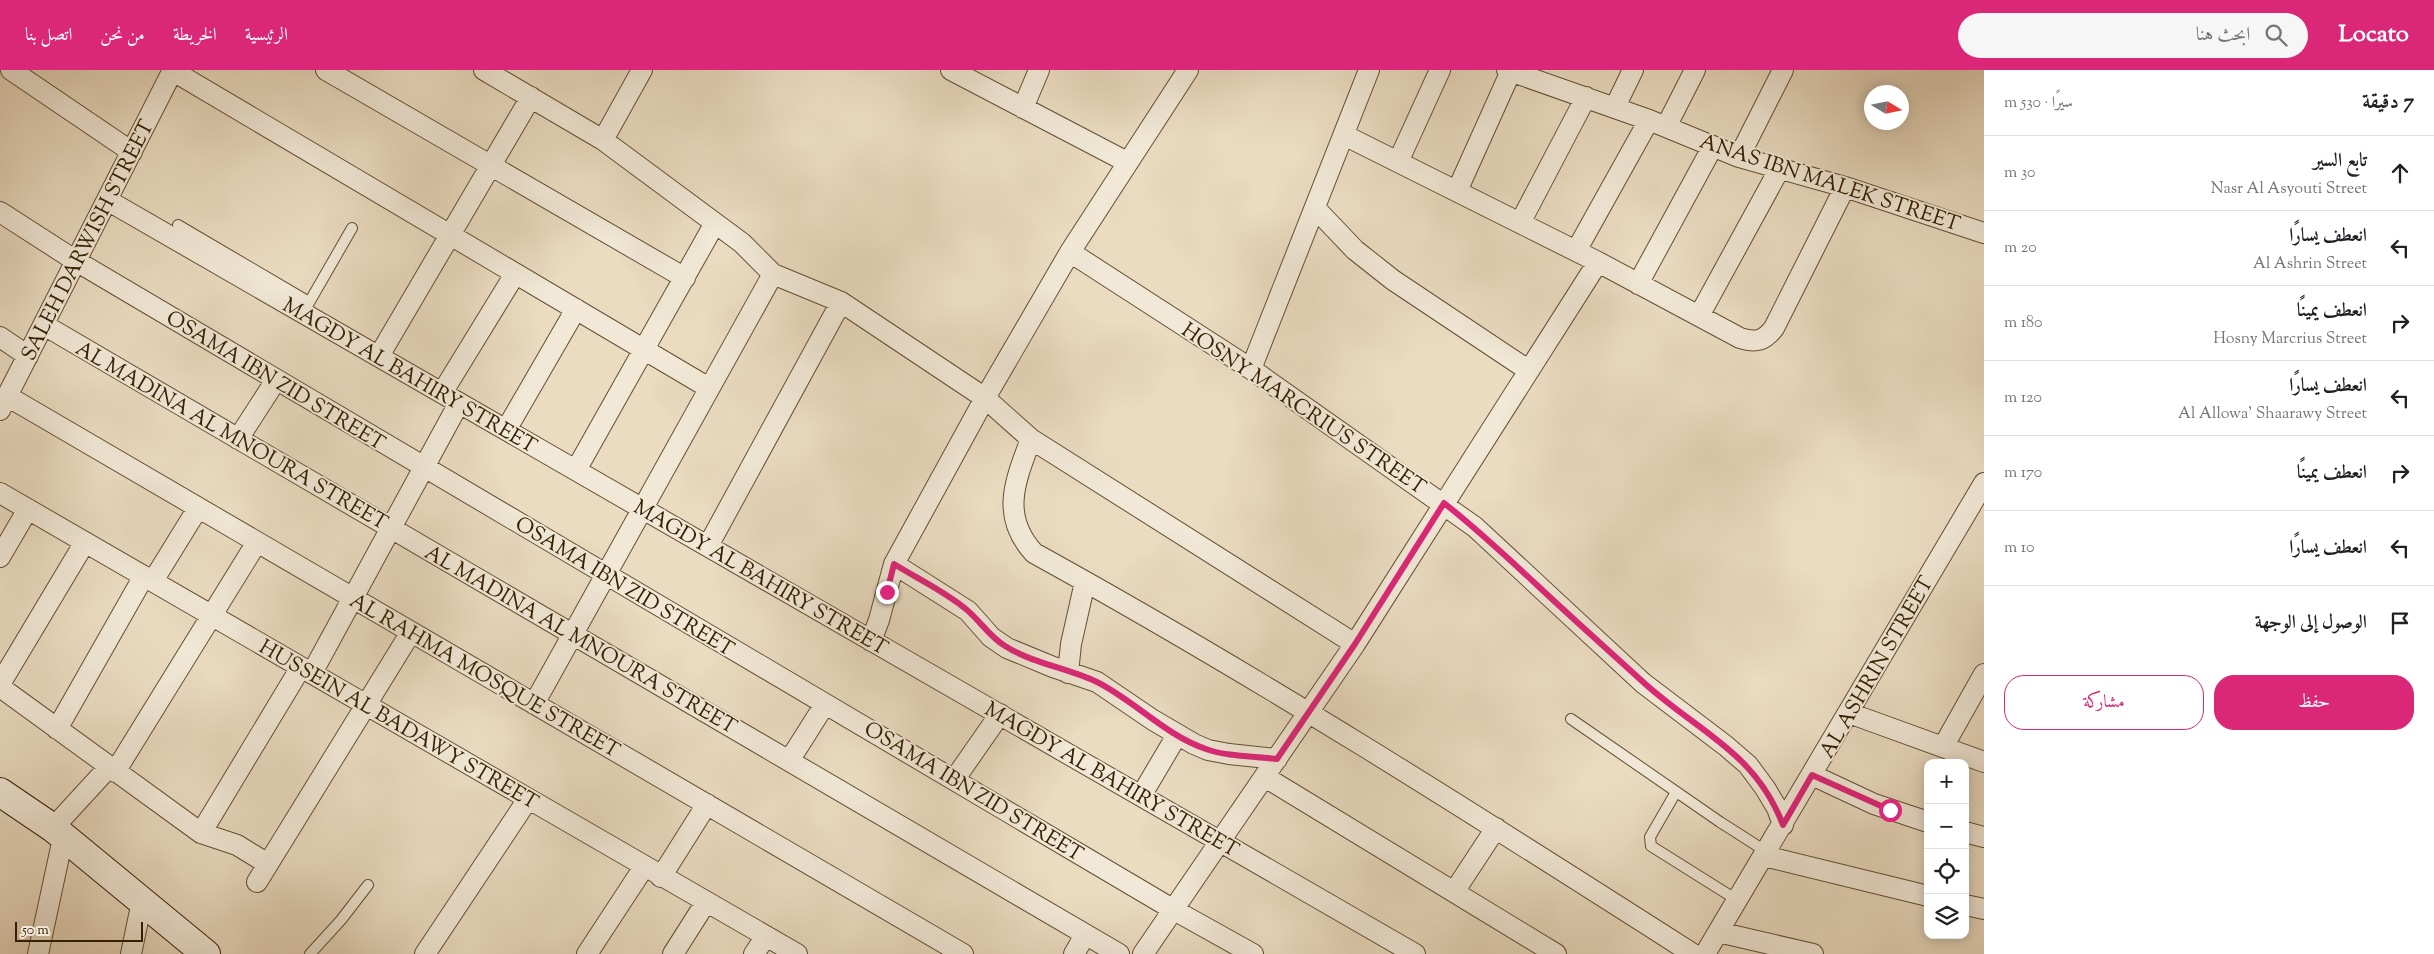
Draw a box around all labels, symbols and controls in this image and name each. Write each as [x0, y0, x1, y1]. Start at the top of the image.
search box [1958, 13, 2308, 58]
text: Locato [2338, 18, 2409, 52]
icon: search [2262, 21, 2290, 49]
text: ابحث هنا [2196, 22, 2250, 49]
text: اتصل بنا [25, 23, 72, 49]
text: من نحن [100, 23, 145, 49]
text: الخريطة [173, 23, 217, 49]
text: الرئيسية [245, 23, 288, 49]
north arrow [1864, 85, 1909, 130]
text: 7 دقيقة [2362, 88, 2414, 118]
text: سيرًا · 530 m [2004, 92, 2073, 115]
street label: SALEH DARWISH STREET [15, 115, 163, 367]
street label: ANAS IBN MALEK STREET [1695, 128, 1964, 240]
text: تابع السير [2313, 148, 2367, 175]
icon: ahead [2386, 159, 2414, 187]
text: 30 m [2004, 162, 2035, 185]
text: Nasr Al Asyouti Street [2211, 178, 2367, 201]
text: انعطف يسارًا [2289, 223, 2367, 250]
icon: left [2386, 234, 2414, 262]
text: 20 m [2004, 237, 2037, 260]
text: Al Ashrin Street [2253, 253, 2367, 276]
street label: MAGDY AL BAHIRY STREET [276, 291, 542, 462]
text: انعطف يمينًا [2297, 298, 2367, 325]
street label: OSAMA IBN ZID STREET [160, 304, 390, 459]
icon: right [2386, 309, 2414, 337]
text: 180 m [2004, 312, 2043, 335]
street label: HOSNY MARCRIUS STREET [1175, 316, 1431, 503]
text: Hosny Marcrius Street [2213, 328, 2367, 351]
street label: AL MADINA AL MNOURA STREET [69, 335, 393, 539]
text: انعطف يسارًا [2289, 373, 2367, 400]
icon: left [2386, 384, 2414, 412]
text: 120 m [2004, 387, 2042, 410]
text: Al Allowa' Shaarawy Street [2178, 403, 2367, 426]
icon: right [2386, 459, 2414, 487]
text: انعطف يمينًا [2297, 460, 2367, 487]
text: 170 m [2004, 462, 2042, 485]
street label: MAGDY AL BAHIRY STREET [627, 493, 893, 664]
street label: OSAMA IBN ZID STREET [509, 510, 739, 665]
icon: left [2386, 534, 2414, 562]
text: انعطف يسارًا [2289, 535, 2367, 562]
text: 10 m [2004, 537, 2034, 560]
street label: AL MADINA AL MNOURA STREET [418, 539, 742, 743]
street label: AL ASHRIN STREET [1813, 571, 1942, 765]
route end [876, 581, 899, 604]
street label: AL RAHMA MOSQUE STREET [343, 587, 625, 767]
icon: arrive [2386, 609, 2414, 637]
text: الوصول إلى الوجهة [2255, 610, 2367, 637]
street label: HUSSEIN AL BADAWY STREET [253, 633, 544, 818]
button: مشاركة [2004, 675, 2204, 730]
button: حفظ [2214, 675, 2414, 730]
street label: MAGDY AL BAHIRY STREET [978, 695, 1244, 866]
street label: OSAMA IBN ZID STREET [858, 715, 1088, 870]
map controls [1924, 759, 1969, 939]
button: + [1924, 759, 1969, 804]
route start [1879, 799, 1902, 822]
button: − [1924, 804, 1969, 849]
button: locate [1924, 849, 1969, 894]
button: layers [1924, 894, 1969, 939]
scale bar [15, 919, 142, 942]
text: 50 m [22, 921, 49, 941]

